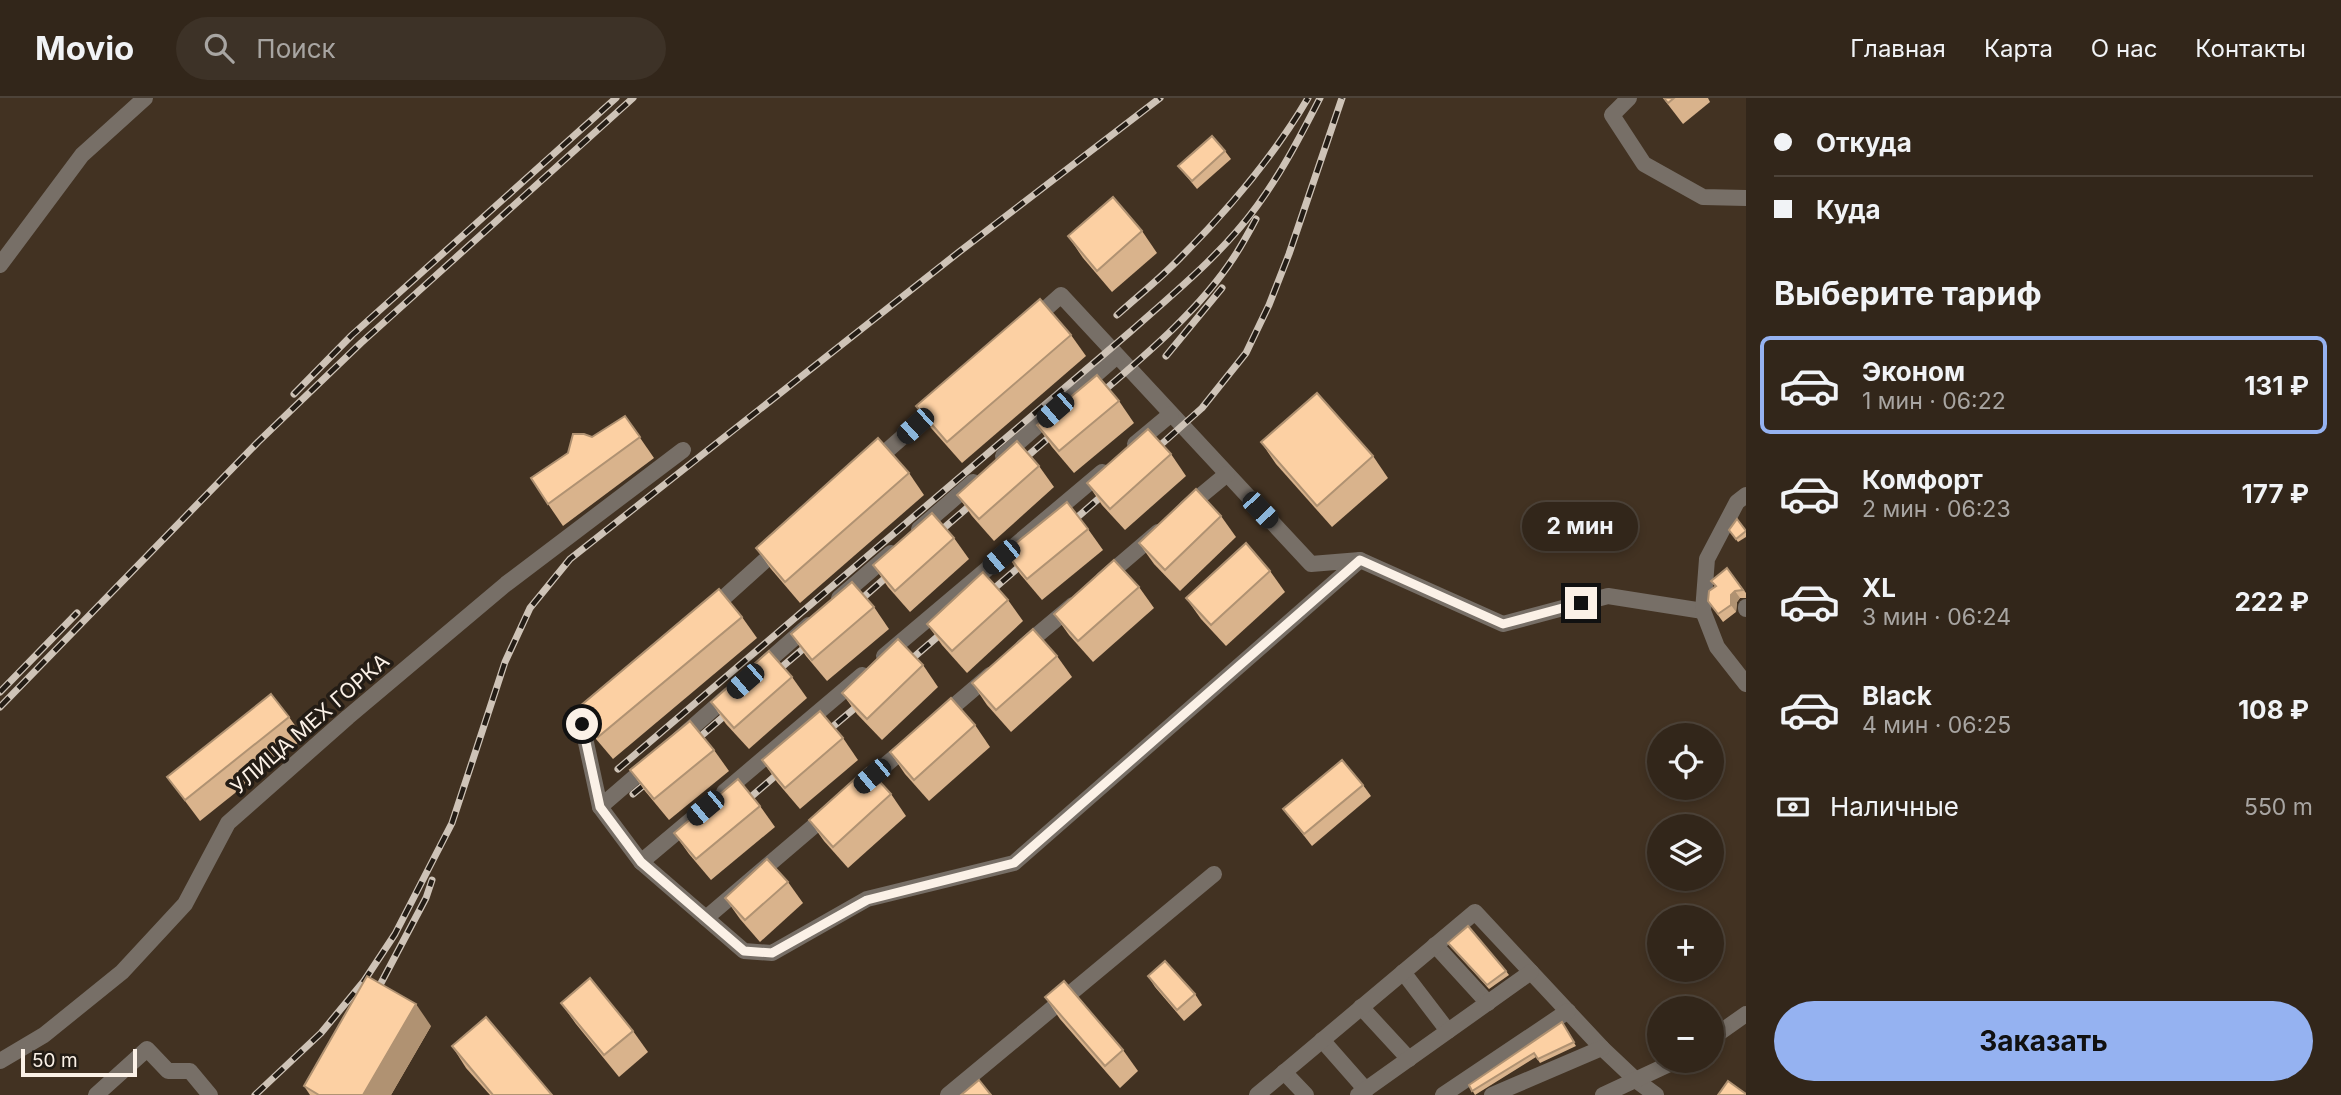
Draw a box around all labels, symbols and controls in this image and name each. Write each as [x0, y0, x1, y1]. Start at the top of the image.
search box [176, 17, 666, 80]
text: Movio [35, 28, 134, 68]
icon: search [200, 29, 238, 67]
text: Поиск [256, 33, 336, 64]
text: Главная [1850, 34, 1946, 63]
text: Карта [1984, 34, 2053, 63]
text: О нас [2091, 34, 2157, 63]
text: Контакты [2195, 34, 2306, 63]
text: Откуда [1816, 127, 1912, 158]
text: Куда [1816, 194, 1881, 225]
text: Выберите тариф [1774, 274, 2042, 313]
icon: car [1778, 354, 1841, 417]
text: Эконом [1862, 356, 1965, 387]
text: 131 ₽ [2244, 370, 2309, 401]
text: 1 мин · 06:22 [1862, 387, 2006, 415]
car [1033, 388, 1078, 432]
car [893, 404, 938, 448]
icon: car [1778, 462, 1841, 525]
text: Комфорт [1862, 464, 1983, 495]
text: 177 ₽ [2242, 478, 2309, 509]
car [1238, 487, 1283, 533]
text: 2 мин · 06:23 [1862, 495, 2011, 523]
callout: 2 мин [1523, 502, 1639, 550]
text: 2 мин [1546, 512, 1614, 540]
car [979, 535, 1024, 579]
icon: car [1778, 570, 1841, 633]
text: XL [1862, 572, 1896, 603]
text: 222 ₽ [2234, 586, 2309, 617]
route end [1565, 587, 1597, 619]
text: 3 мин · 06:24 [1862, 603, 2011, 631]
street label: УЛИЦА МЕХ ГОРКА [225, 648, 394, 799]
car [723, 659, 768, 703]
icon: car [1778, 678, 1841, 741]
text: Black [1862, 680, 1932, 711]
text: 108 ₽ [2238, 694, 2309, 725]
route start [566, 708, 598, 740]
text: 4 мин · 06:25 [1862, 711, 2011, 739]
map controls [1647, 723, 1724, 1073]
button: locate [1647, 723, 1724, 800]
car [850, 754, 895, 798]
car [683, 786, 728, 830]
icon: cash [1774, 788, 1812, 826]
text: Наличные [1830, 791, 1959, 822]
text: 550 m [2244, 793, 2313, 821]
button: layers [1647, 814, 1724, 891]
button: + [1647, 905, 1724, 982]
button: − [1647, 996, 1724, 1073]
button: Заказать [1774, 1001, 2313, 1081]
scale bar [21, 1046, 136, 1078]
text: 50 m [32, 1049, 78, 1072]

